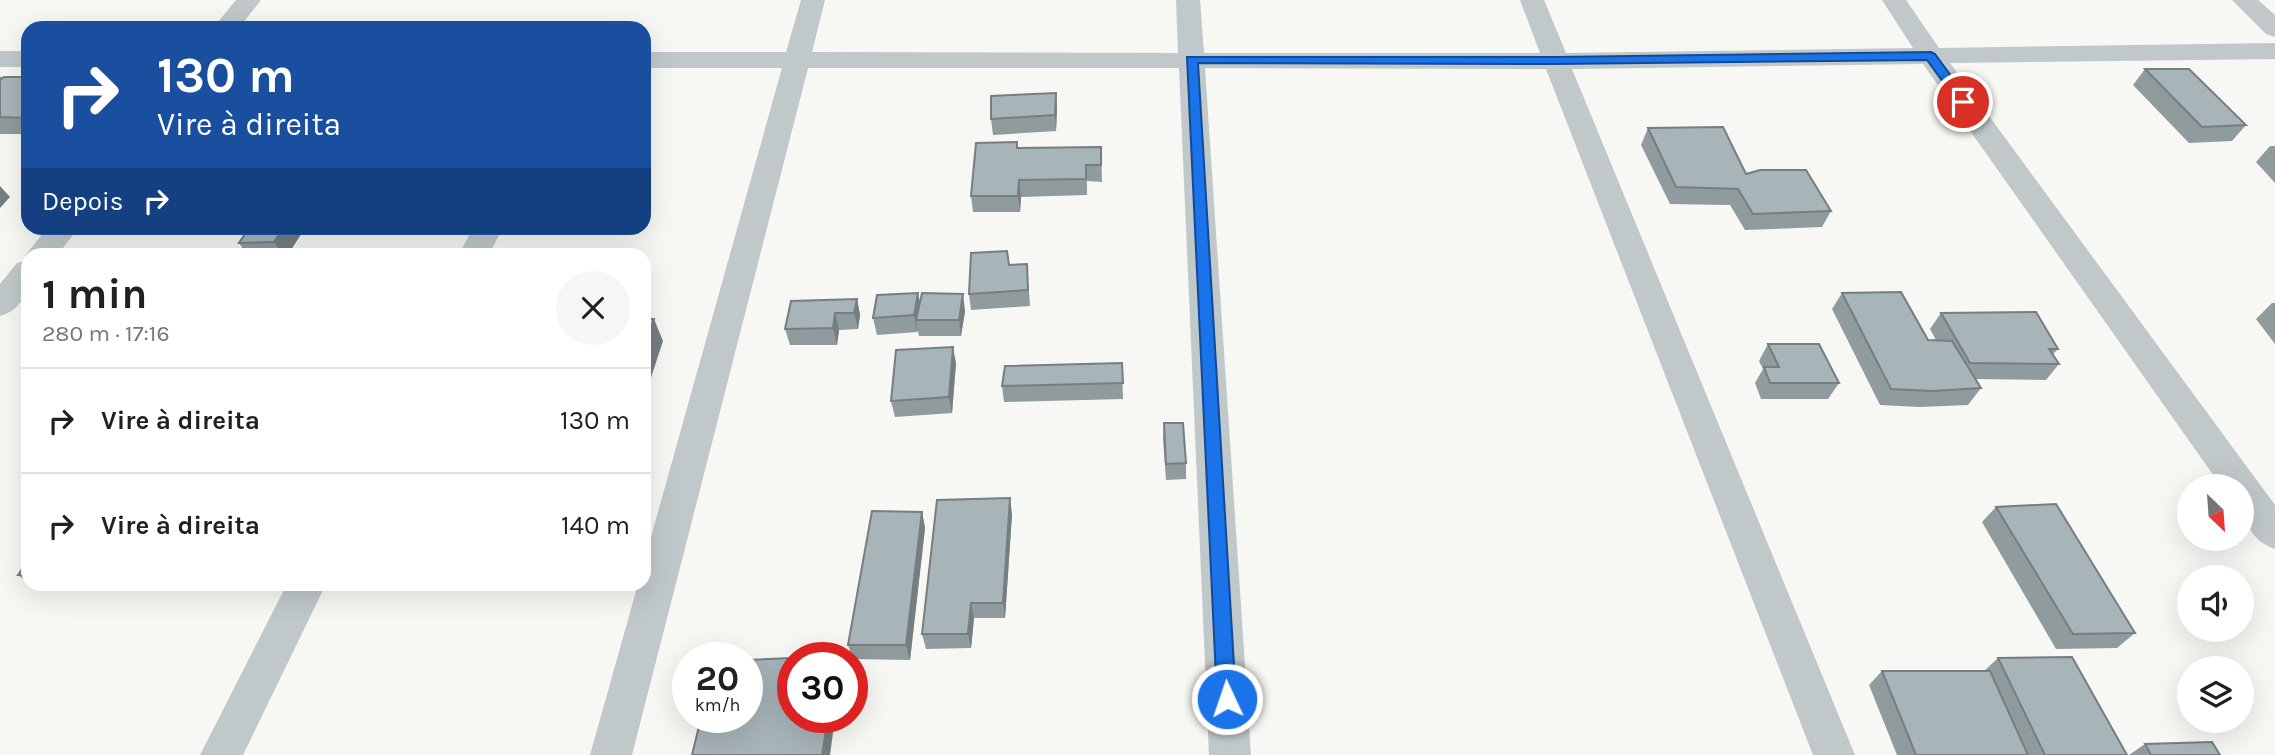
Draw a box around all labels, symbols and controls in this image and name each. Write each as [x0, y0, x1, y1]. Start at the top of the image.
text: 130 m [157, 47, 295, 104]
icon: right [42, 49, 133, 140]
pin [1933, 72, 1993, 132]
icon: arrive [1944, 83, 1982, 121]
text: Vire à direita [157, 106, 341, 143]
icon: right [137, 182, 175, 220]
text: Depois [42, 186, 123, 217]
text: 1 min [42, 269, 147, 319]
button: close [556, 271, 630, 345]
text: 280 m · 17:16 [42, 320, 170, 347]
icon: right [42, 402, 80, 440]
text: Vire à direita [101, 405, 260, 436]
text: 130 m [560, 405, 630, 436]
north arrow [2177, 474, 2254, 551]
map controls [2177, 474, 2254, 733]
icon: right [42, 507, 80, 545]
text: Vire à direita [101, 510, 260, 541]
text: 140 m [561, 510, 630, 541]
button: sound [2177, 565, 2254, 642]
speed limit sign: 30 [777, 642, 868, 733]
button: layers [2177, 656, 2254, 733]
text: 20 [696, 658, 739, 699]
position arrow [1190, 662, 1264, 736]
text: km/h [695, 694, 740, 716]

